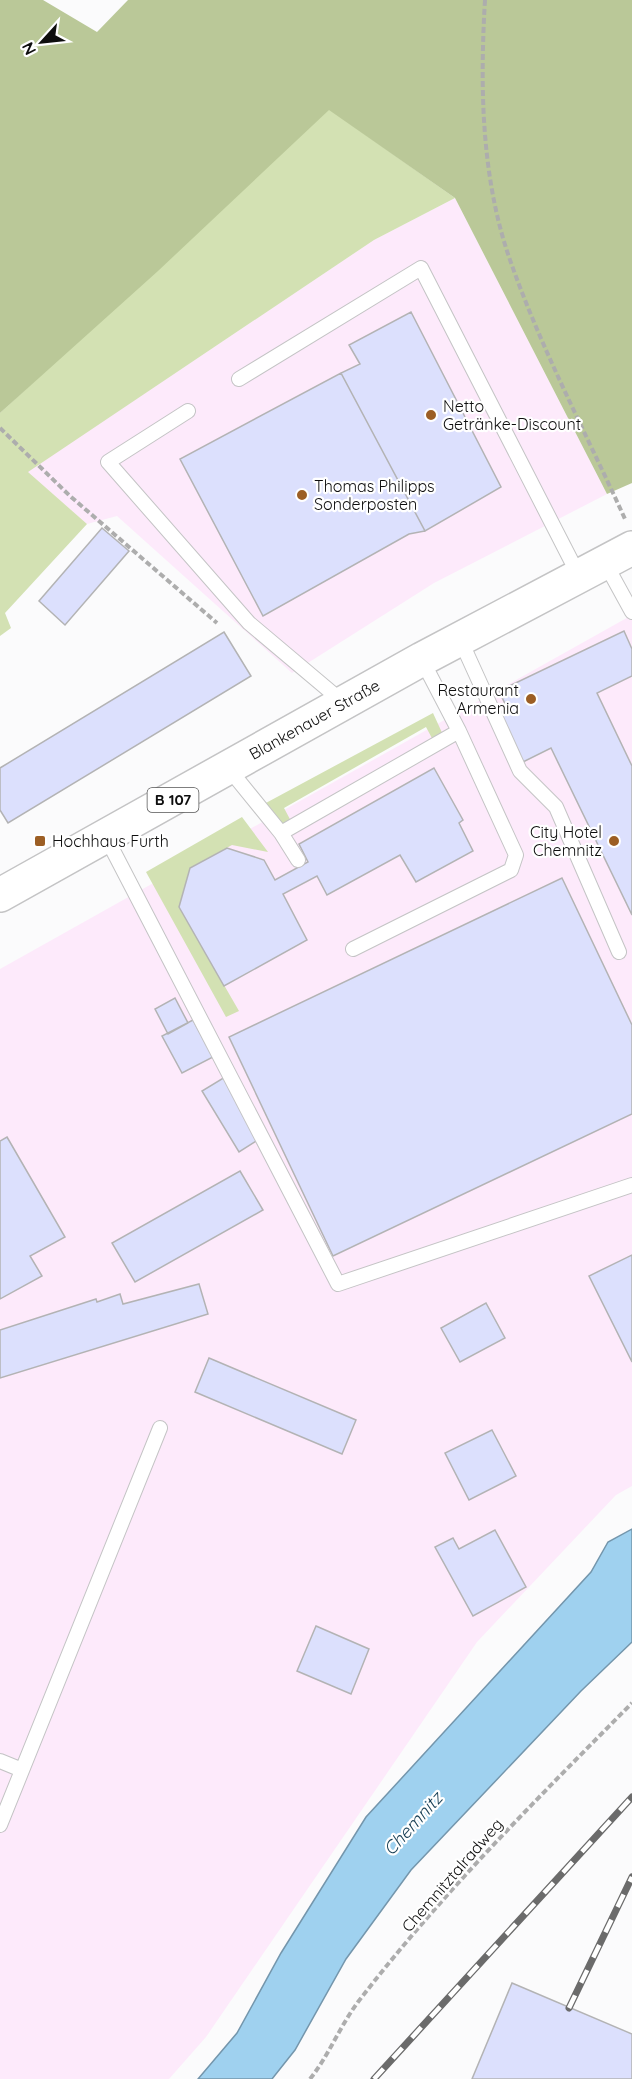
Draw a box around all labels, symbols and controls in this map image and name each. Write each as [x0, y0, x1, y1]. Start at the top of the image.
north arrow [12, 12, 72, 72]
text: N [17, 39, 40, 59]
place label: Netto Getränke-Discount [443, 396, 581, 434]
marker: Netto Getränke-Discount [424, 408, 438, 422]
place label: Thomas Philipps Sonderposten [314, 476, 435, 514]
marker: Thomas Philipps Sonderposten [295, 488, 309, 502]
street label: Blankenauer Straße [245, 675, 383, 764]
place label: Restaurant Armenia [437, 680, 519, 718]
marker: Restaurant Armenia [524, 692, 538, 706]
road number: B 107 [148, 788, 198, 812]
place label: City Hotel Chemnitz [530, 822, 602, 860]
place label: Hochhaus Furth [52, 831, 169, 851]
marker: Hochhaus Furth [33, 834, 47, 848]
marker: City Hotel Chemnitz [607, 834, 621, 848]
water label: Chemnitz [378, 1785, 449, 1860]
street label: Chemnitztalradweg [397, 1814, 507, 1936]

